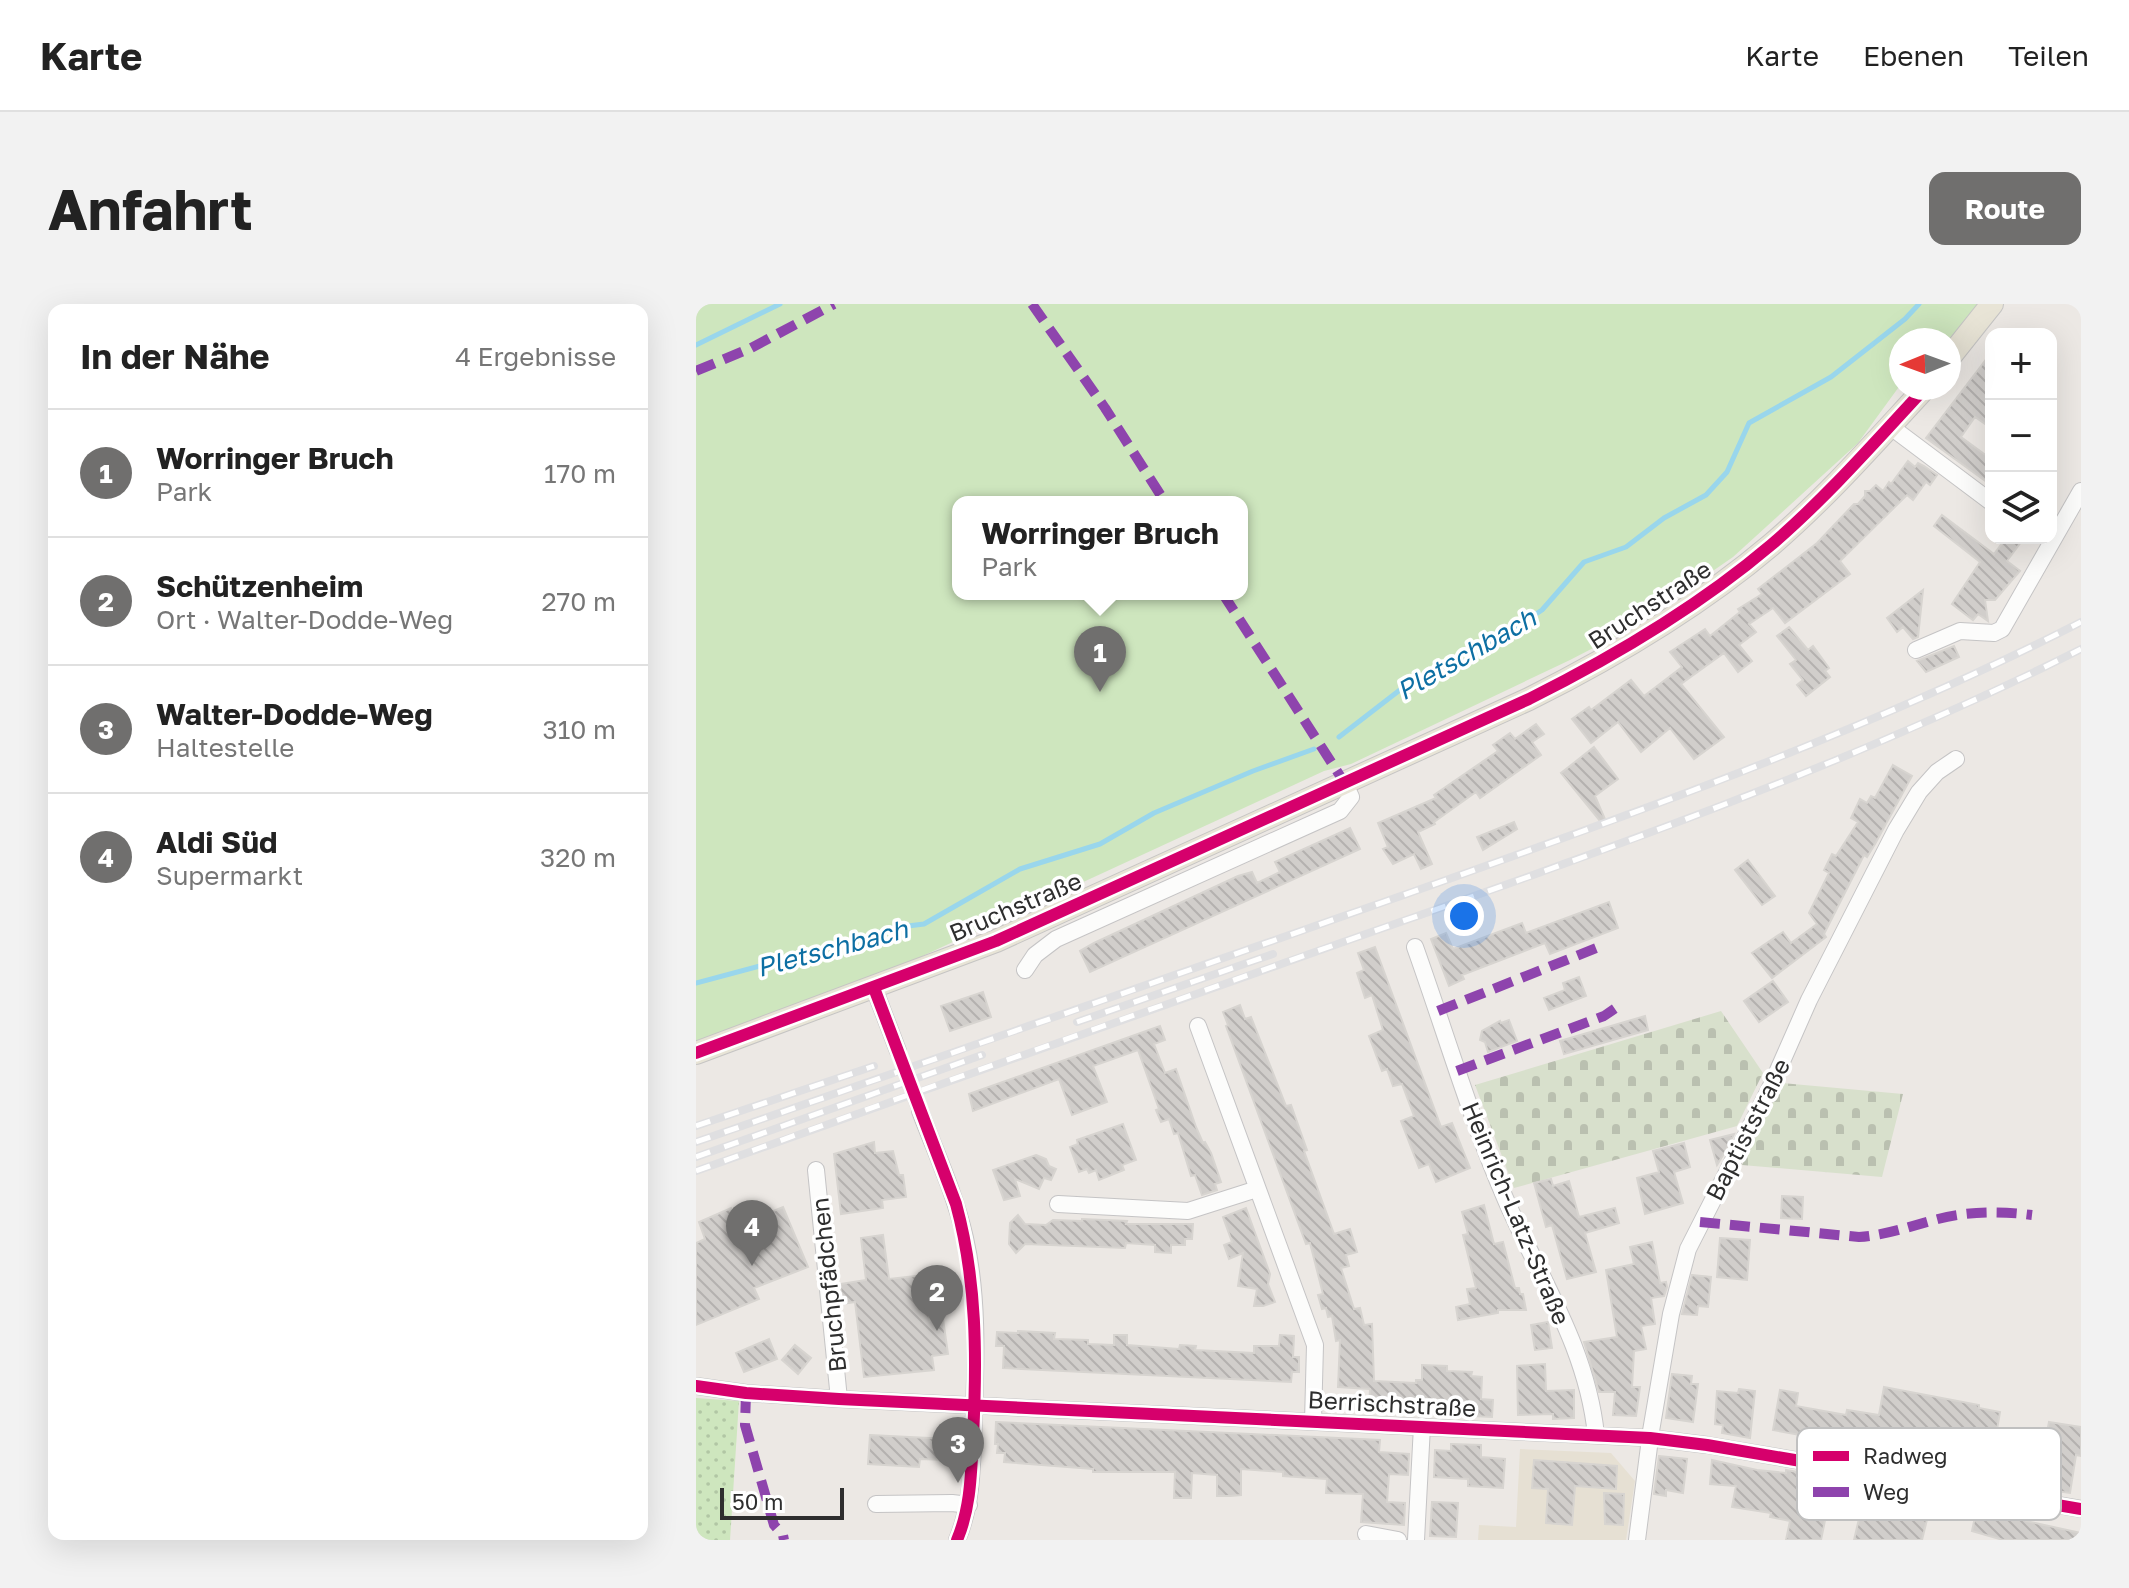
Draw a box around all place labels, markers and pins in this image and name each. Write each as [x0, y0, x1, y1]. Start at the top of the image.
pin: 1 [1074, 626, 1126, 692]
pin: 4 [726, 1200, 778, 1266]
pin: 2 [911, 1265, 963, 1331]
pin: 3 [932, 1417, 984, 1483]

